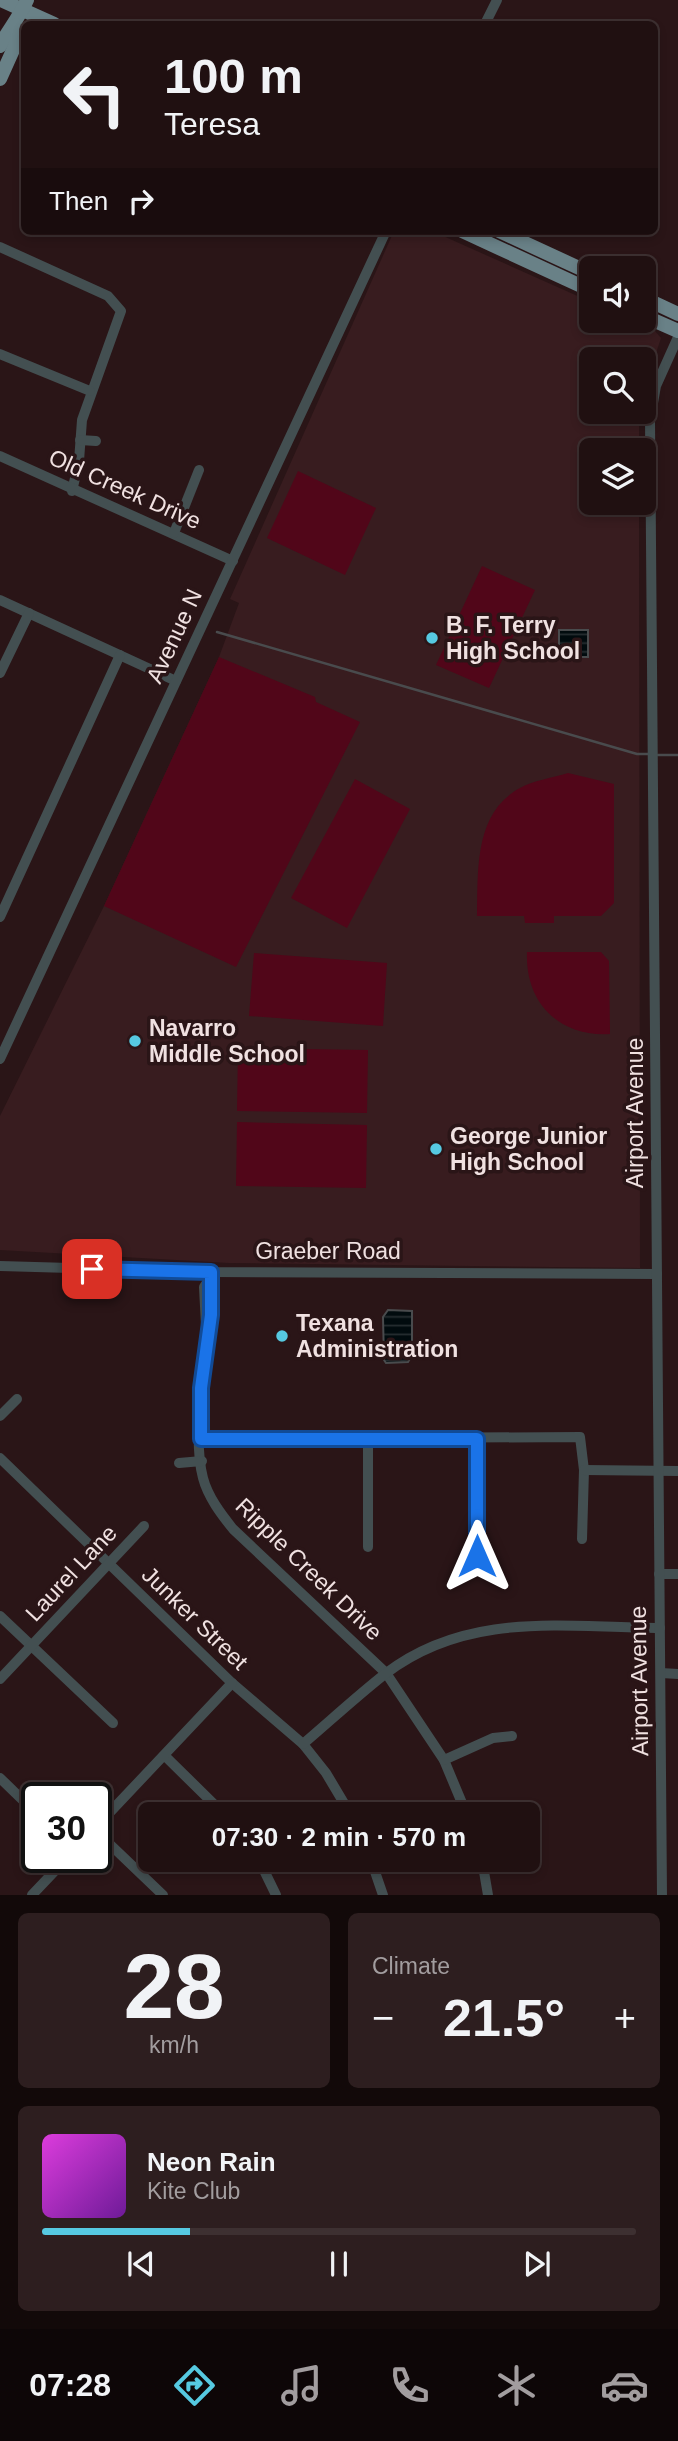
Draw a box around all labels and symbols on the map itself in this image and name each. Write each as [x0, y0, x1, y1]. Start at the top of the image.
street label: Old Creek Drive [45, 444, 205, 534]
street label: Avenue N [141, 585, 207, 687]
place label: B. F. Terry High School [446, 612, 580, 664]
marker: B. F. Terry High School [424, 630, 440, 646]
place label: Navarro Middle School [149, 1015, 305, 1067]
marker: Navarro Middle School [127, 1033, 143, 1049]
street label: Airport Avenue [622, 1038, 648, 1188]
place label: George Junior High School [450, 1123, 607, 1175]
marker: George Junior High School [428, 1141, 444, 1157]
street label: Graeber Road [255, 1238, 401, 1264]
pin [62, 1239, 122, 1299]
place label: Texana Administration [296, 1310, 458, 1362]
marker: Texana Administration [274, 1328, 290, 1344]
street label: Ripple Creek Drive [231, 1493, 387, 1645]
position arrow [440, 1519, 514, 1593]
street label: Laurel Lane [20, 1520, 122, 1626]
street label: Junker Street [137, 1561, 254, 1675]
street label: Airport Avenue [625, 1606, 653, 1756]
speed limit sign: 30 [21, 1782, 112, 1873]

